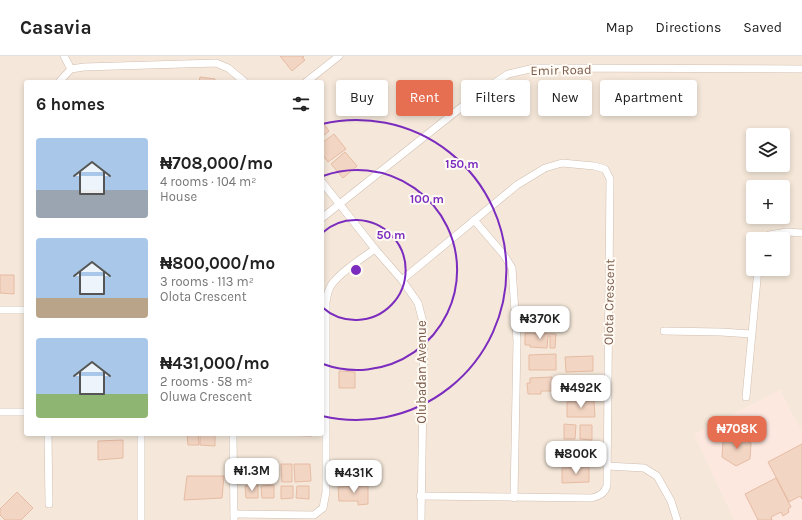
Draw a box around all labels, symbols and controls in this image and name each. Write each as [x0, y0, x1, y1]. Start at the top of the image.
text: Casavia [20, 17, 92, 39]
text: Map [606, 19, 634, 36]
text: Directions [656, 19, 721, 36]
text: Saved [743, 19, 782, 36]
street label: Emir Road [530, 62, 592, 78]
chip: Buy [336, 80, 388, 116]
chip: Rent [396, 80, 453, 116]
chip: Filters [461, 80, 530, 116]
chip: New [538, 80, 592, 116]
chip: Apartment [600, 80, 697, 116]
icon: filters [290, 93, 312, 115]
text: 6 homes [36, 94, 105, 114]
map controls [746, 128, 790, 276]
button: layers [746, 128, 790, 172]
text: ₦708,000/mo [160, 153, 273, 173]
icon: home [68, 154, 116, 202]
text: 150 m [445, 157, 479, 171]
text: 4 rooms · 104 m² [160, 174, 256, 189]
button: + [746, 180, 790, 224]
text: House [160, 189, 197, 204]
text: 100 m [410, 192, 444, 206]
text: 50 m [377, 228, 406, 242]
button: − [746, 232, 790, 276]
text: ₦800,000/mo [160, 253, 275, 273]
icon: home [68, 254, 116, 302]
street label: Olota Crescent [601, 258, 617, 345]
centre of rings [349, 263, 363, 277]
text: 3 rooms · 113 m² [160, 274, 254, 289]
text: Olota Crescent [160, 289, 247, 304]
pin: ₦370K [512, 306, 568, 340]
text: ₦370K [520, 311, 560, 326]
street label: Olubadan Avenue [414, 320, 429, 424]
text: ₦431,000/mo [160, 353, 269, 373]
icon: home [68, 354, 116, 402]
text: 2 rooms · 58 m² [160, 374, 253, 389]
pin: ₦492K [553, 375, 609, 409]
text: ₦492K [560, 380, 602, 395]
text: Oluwa Crescent [160, 389, 252, 404]
pin: ₦708K [709, 416, 765, 450]
text: ₦708K [717, 421, 758, 436]
pin: ₦800K [548, 441, 604, 475]
text: ₦800K [555, 446, 597, 461]
pin: ₦1.3M [224, 458, 280, 492]
pin: ₦431K [326, 460, 382, 494]
text: ₦1.3M [234, 463, 270, 478]
text: ₦431K [335, 465, 373, 480]

